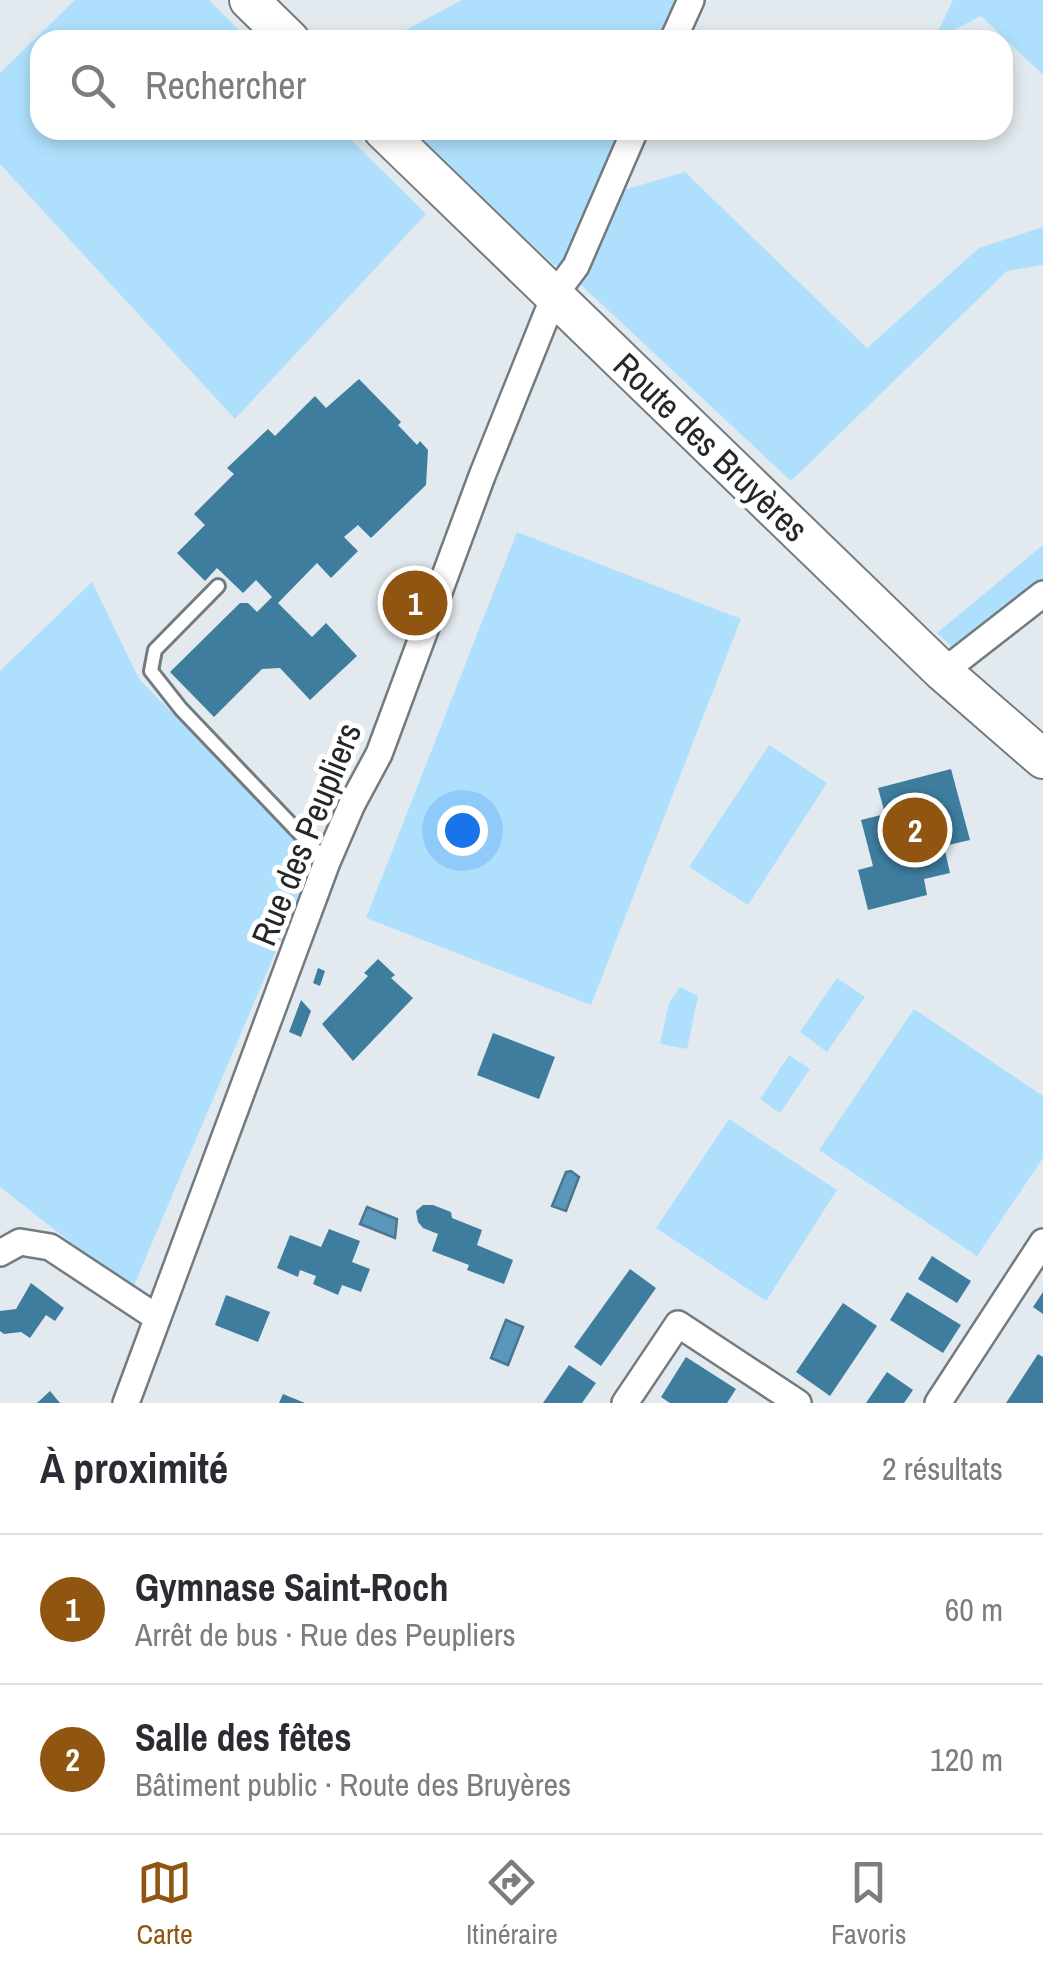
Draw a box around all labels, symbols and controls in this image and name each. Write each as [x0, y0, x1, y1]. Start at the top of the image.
search box [30, 30, 1013, 140]
icon: search [65, 58, 120, 113]
text: Rechercher [145, 60, 306, 111]
street label: Route des Bruyères [603, 342, 819, 552]
pin: 1 [382, 566, 448, 640]
street label: Rue des Peupliers [240, 716, 372, 952]
pin: 2 [882, 792, 948, 868]
your location [437, 805, 488, 856]
text: À proximité [40, 1440, 228, 1496]
text: 2 résultats [882, 1447, 1003, 1490]
text: Gymnase Saint-Roch [135, 1562, 448, 1613]
text: 1 [65, 1588, 80, 1631]
text: 60 m [945, 1588, 1003, 1631]
text: Arrêt de bus · Rue des Peupliers [135, 1613, 516, 1656]
text: Salle des fêtes [135, 1712, 352, 1763]
text: 2 [65, 1738, 80, 1781]
text: 120 m [930, 1738, 1003, 1781]
text: Bâtiment public · Route des Bruyères [135, 1763, 571, 1806]
tab: Carte [137, 1855, 193, 1953]
tab: Itinéraire [466, 1855, 558, 1953]
tab: Favoris [831, 1855, 906, 1953]

